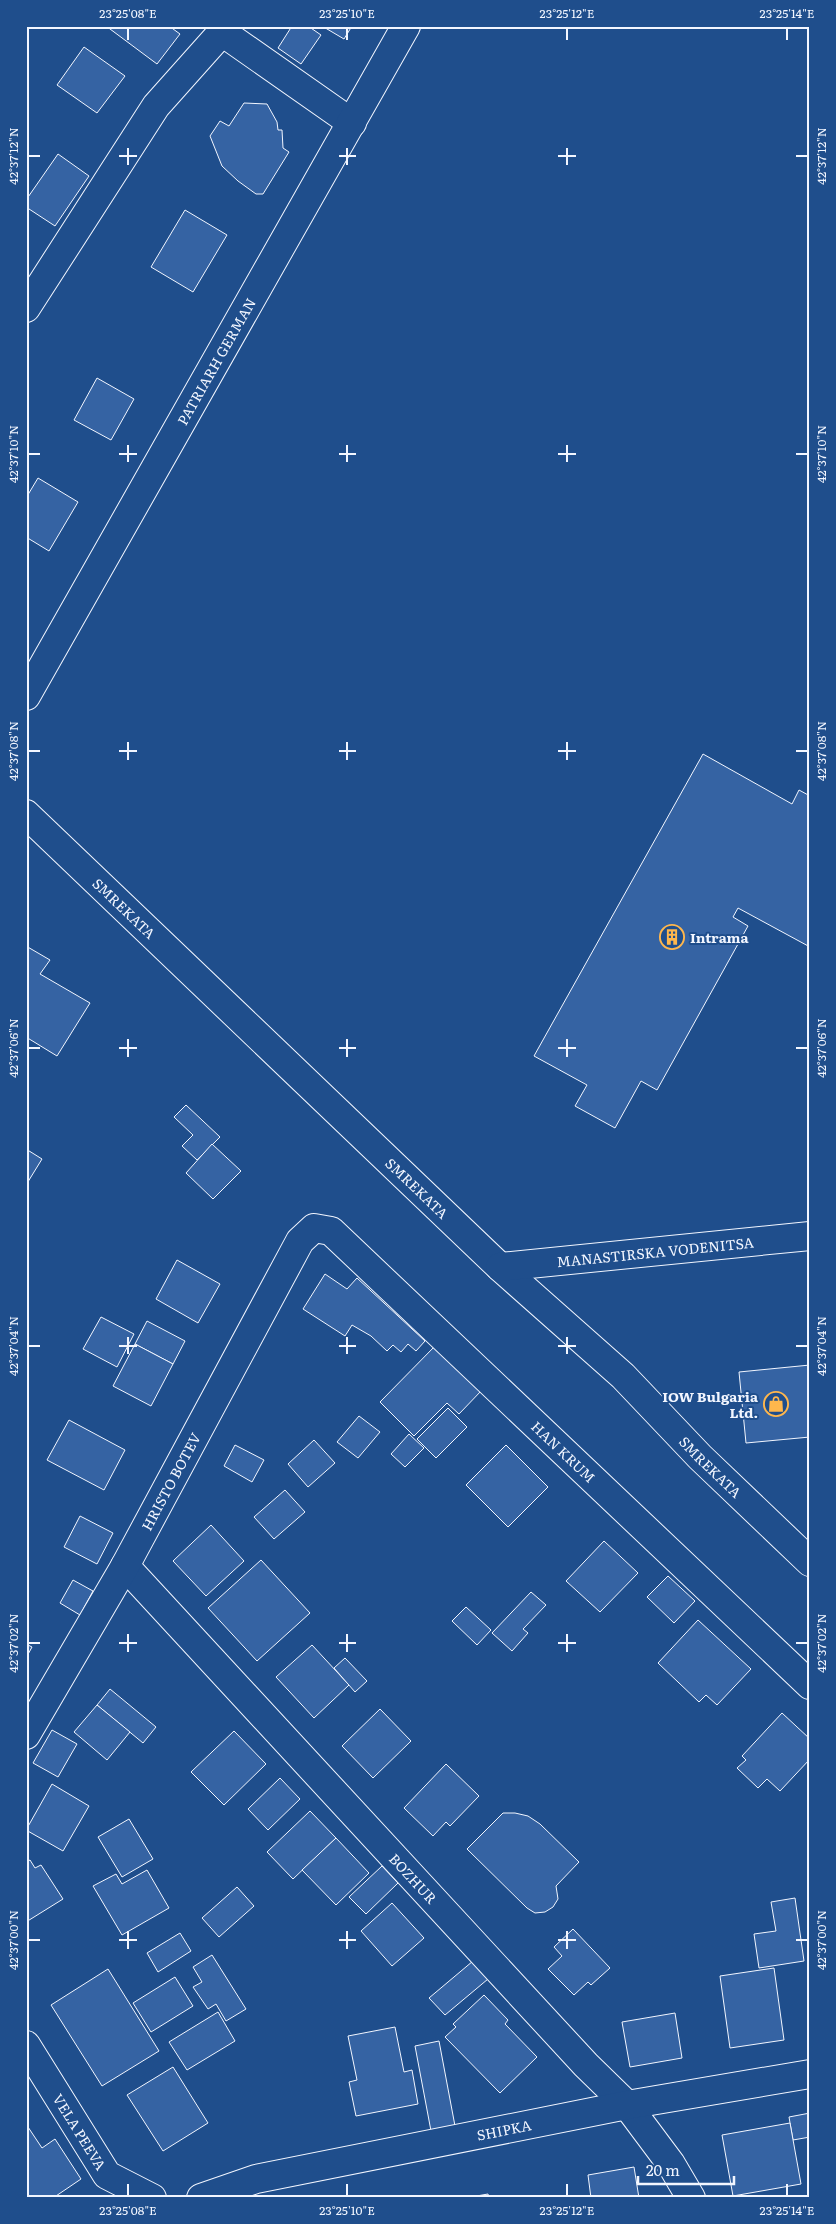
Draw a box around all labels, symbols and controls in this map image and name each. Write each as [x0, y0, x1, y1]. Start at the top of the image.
text: 23°25'08"E [99, 4, 157, 22]
text: 23°25'10"E [319, 4, 375, 22]
text: 23°25'12"E [540, 4, 595, 22]
text: 23°25'14"E [760, 4, 815, 22]
text: 42°37'12"N [4, 127, 22, 185]
text: 42°37'12"N [812, 127, 830, 185]
street label: PATRIARH GERMAN [172, 294, 260, 428]
text: 42°37'10"N [4, 425, 22, 483]
text: 42°37'10"N [812, 425, 830, 483]
text: 42°37'08"N [4, 721, 22, 781]
text: 42°37'08"N [812, 721, 830, 781]
street label: SMREKATA [88, 873, 161, 943]
building icon: Intrama [659, 924, 685, 950]
place label: Intrama [690, 927, 750, 947]
text: 42°37'06"N [4, 1018, 22, 1078]
text: 42°37'06"N [812, 1018, 830, 1078]
street label: SMREKATA [381, 1153, 453, 1223]
street label: MANASTIRSKA VODENITSA [556, 1232, 755, 1271]
text: 42°37'04"N [4, 1316, 22, 1376]
text: 42°37'04"N [812, 1316, 830, 1376]
place label: IOW Bulgaria Ltd. [662, 1386, 759, 1422]
shop icon: IOW Bulgaria Ltd. [763, 1391, 789, 1417]
street label: HAN KRUM [527, 1416, 600, 1487]
street label: HRISTO BOTEV [136, 1428, 205, 1534]
street label: SMREKATA [675, 1431, 747, 1502]
text: 42°37'02"N [4, 1613, 22, 1673]
text: 42°37'02"N [812, 1613, 830, 1673]
street label: BOZHUR [385, 1849, 442, 1908]
text: 42°37'00"N [4, 1910, 22, 1970]
text: 42°37'00"N [812, 1910, 830, 1970]
street label: VELA PEEVA [49, 2090, 112, 2174]
street label: SHIPKA [475, 2114, 534, 2145]
scale bar [638, 2154, 735, 2186]
text: 20 m [646, 2158, 680, 2181]
text: 23°25'08"E [99, 2201, 157, 2219]
text: 23°25'10"E [319, 2201, 375, 2219]
text: 23°25'12"E [540, 2201, 595, 2219]
text: 23°25'14"E [760, 2201, 815, 2219]

